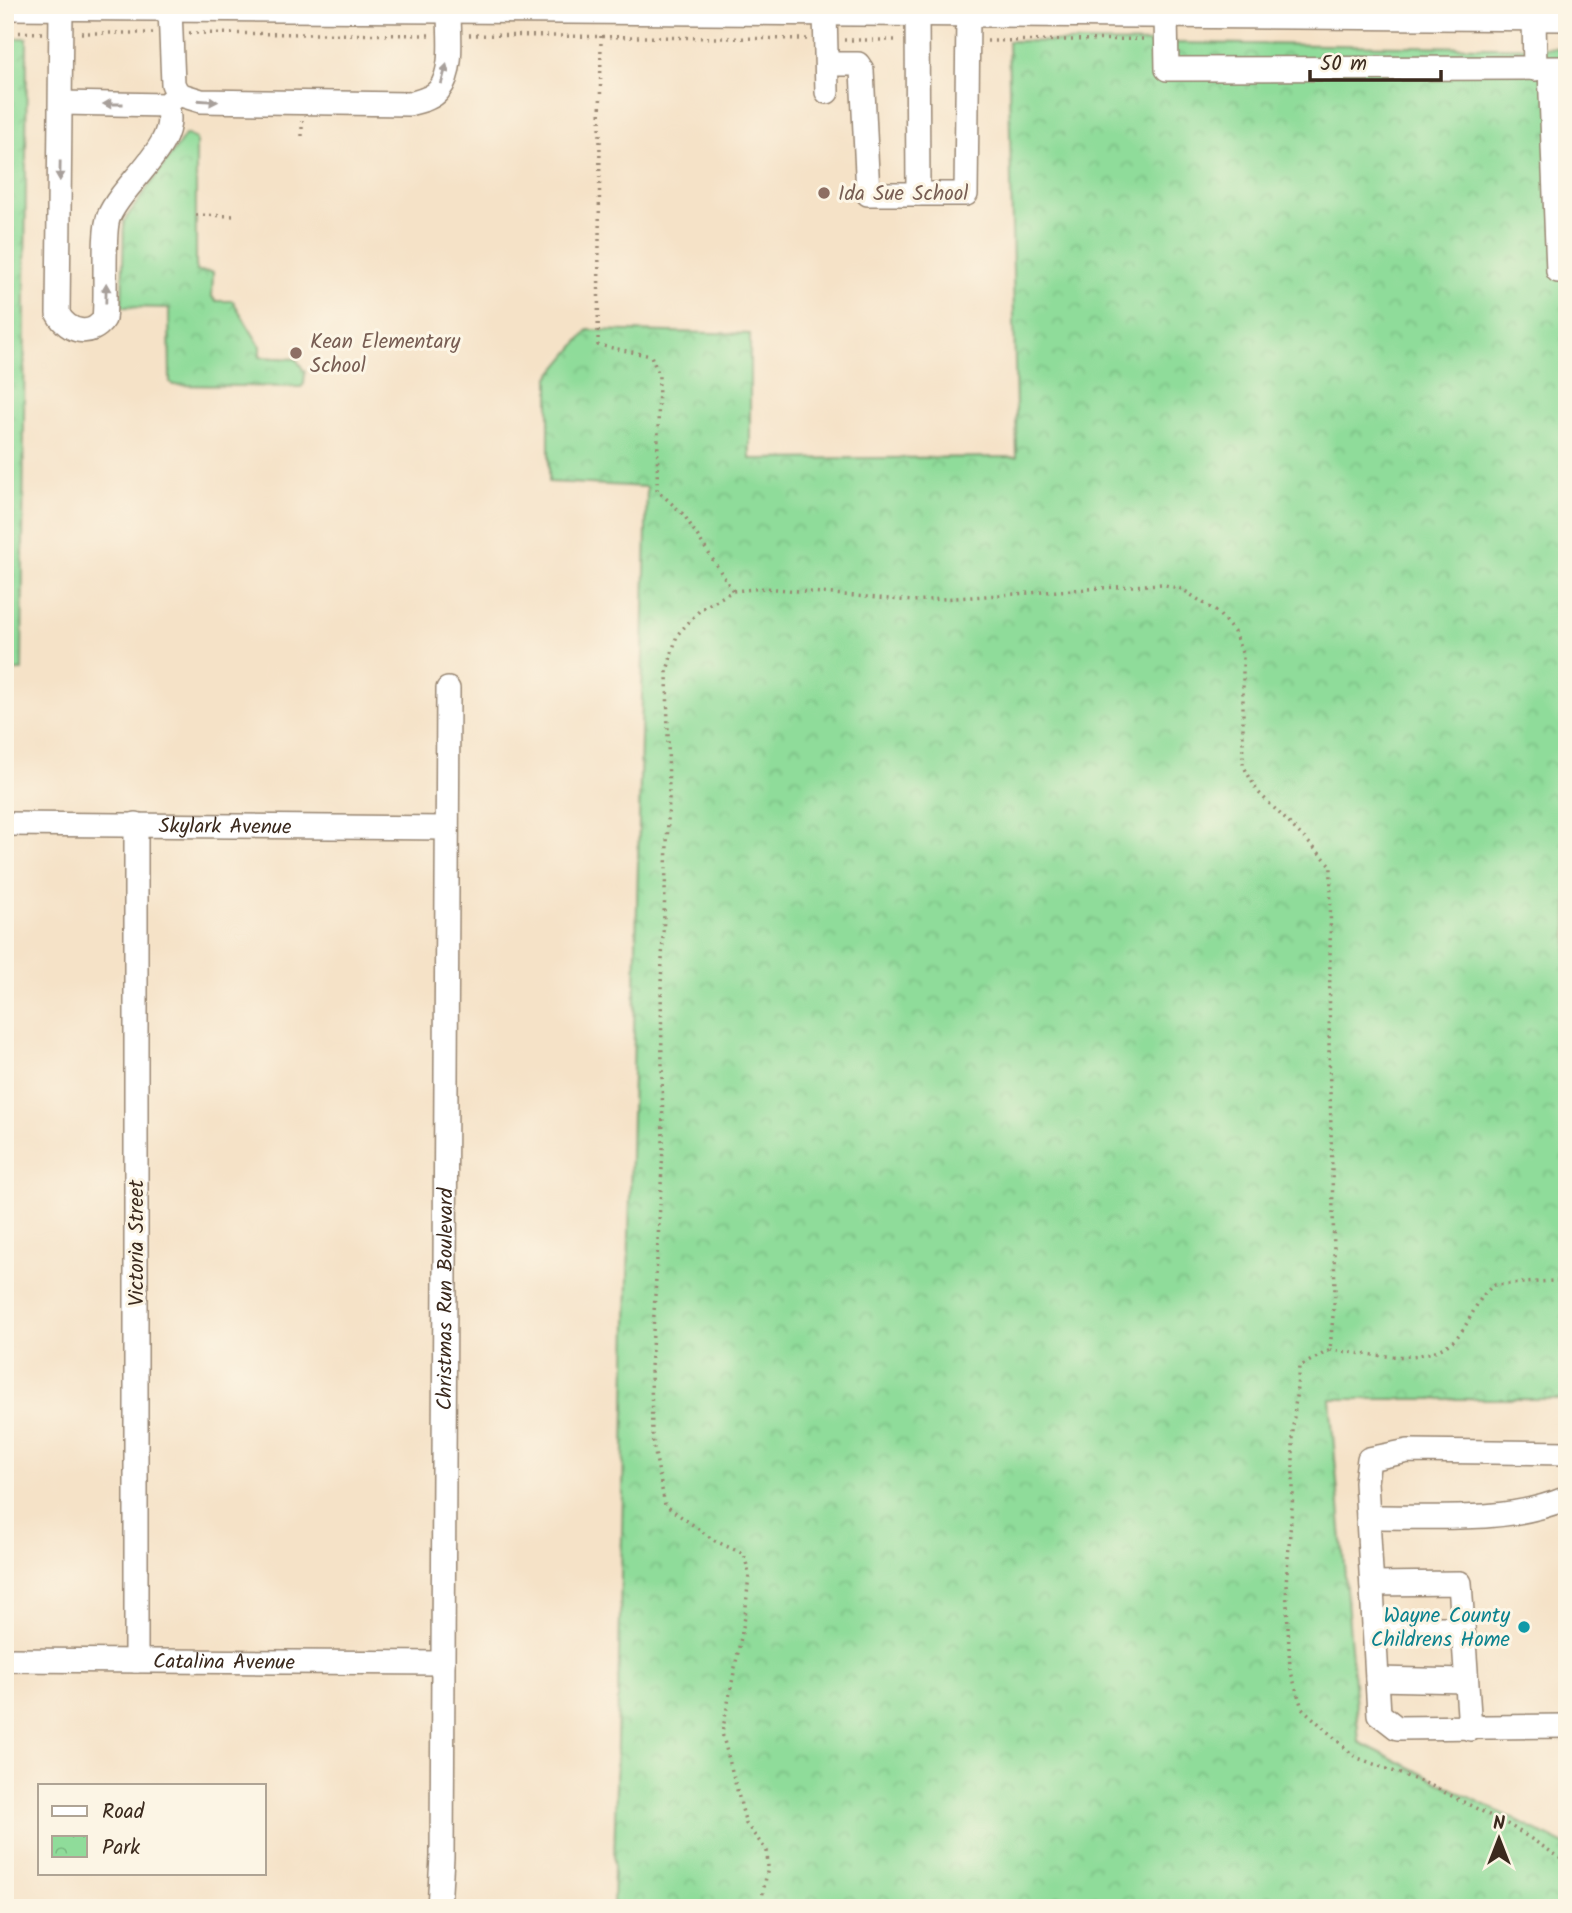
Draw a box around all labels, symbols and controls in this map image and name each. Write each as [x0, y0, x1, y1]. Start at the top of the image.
scale bar [1310, 38, 1441, 82]
text: 50 m [1320, 48, 1367, 81]
one-way arrow [439, 63, 450, 85]
one-way arrow [197, 96, 219, 107]
one-way arrow [102, 98, 124, 110]
one-way arrow [54, 160, 66, 182]
place label: Ida Sue School [838, 178, 968, 211]
marker: Ida Sue School [816, 185, 832, 201]
one-way arrow [100, 282, 112, 304]
place label: Kean Elementary School [310, 326, 460, 383]
marker: Kean Elementary School [288, 345, 304, 361]
street label: Skylark Avenue [158, 810, 292, 845]
street label: Victoria Street [121, 1179, 154, 1306]
street label: Christmas Run Boulevard [429, 1187, 463, 1411]
place label: Wayne County Childrens Home [1371, 1600, 1511, 1657]
marker: Wayne County Childrens Home [1516, 1619, 1532, 1635]
street label: Catalina Avenue [153, 1646, 296, 1680]
legend [38, 1784, 266, 1874]
text: Road [102, 1796, 145, 1829]
north arrow [1464, 1804, 1534, 1874]
text: N [1493, 1809, 1505, 1839]
text: Park [102, 1832, 140, 1865]

